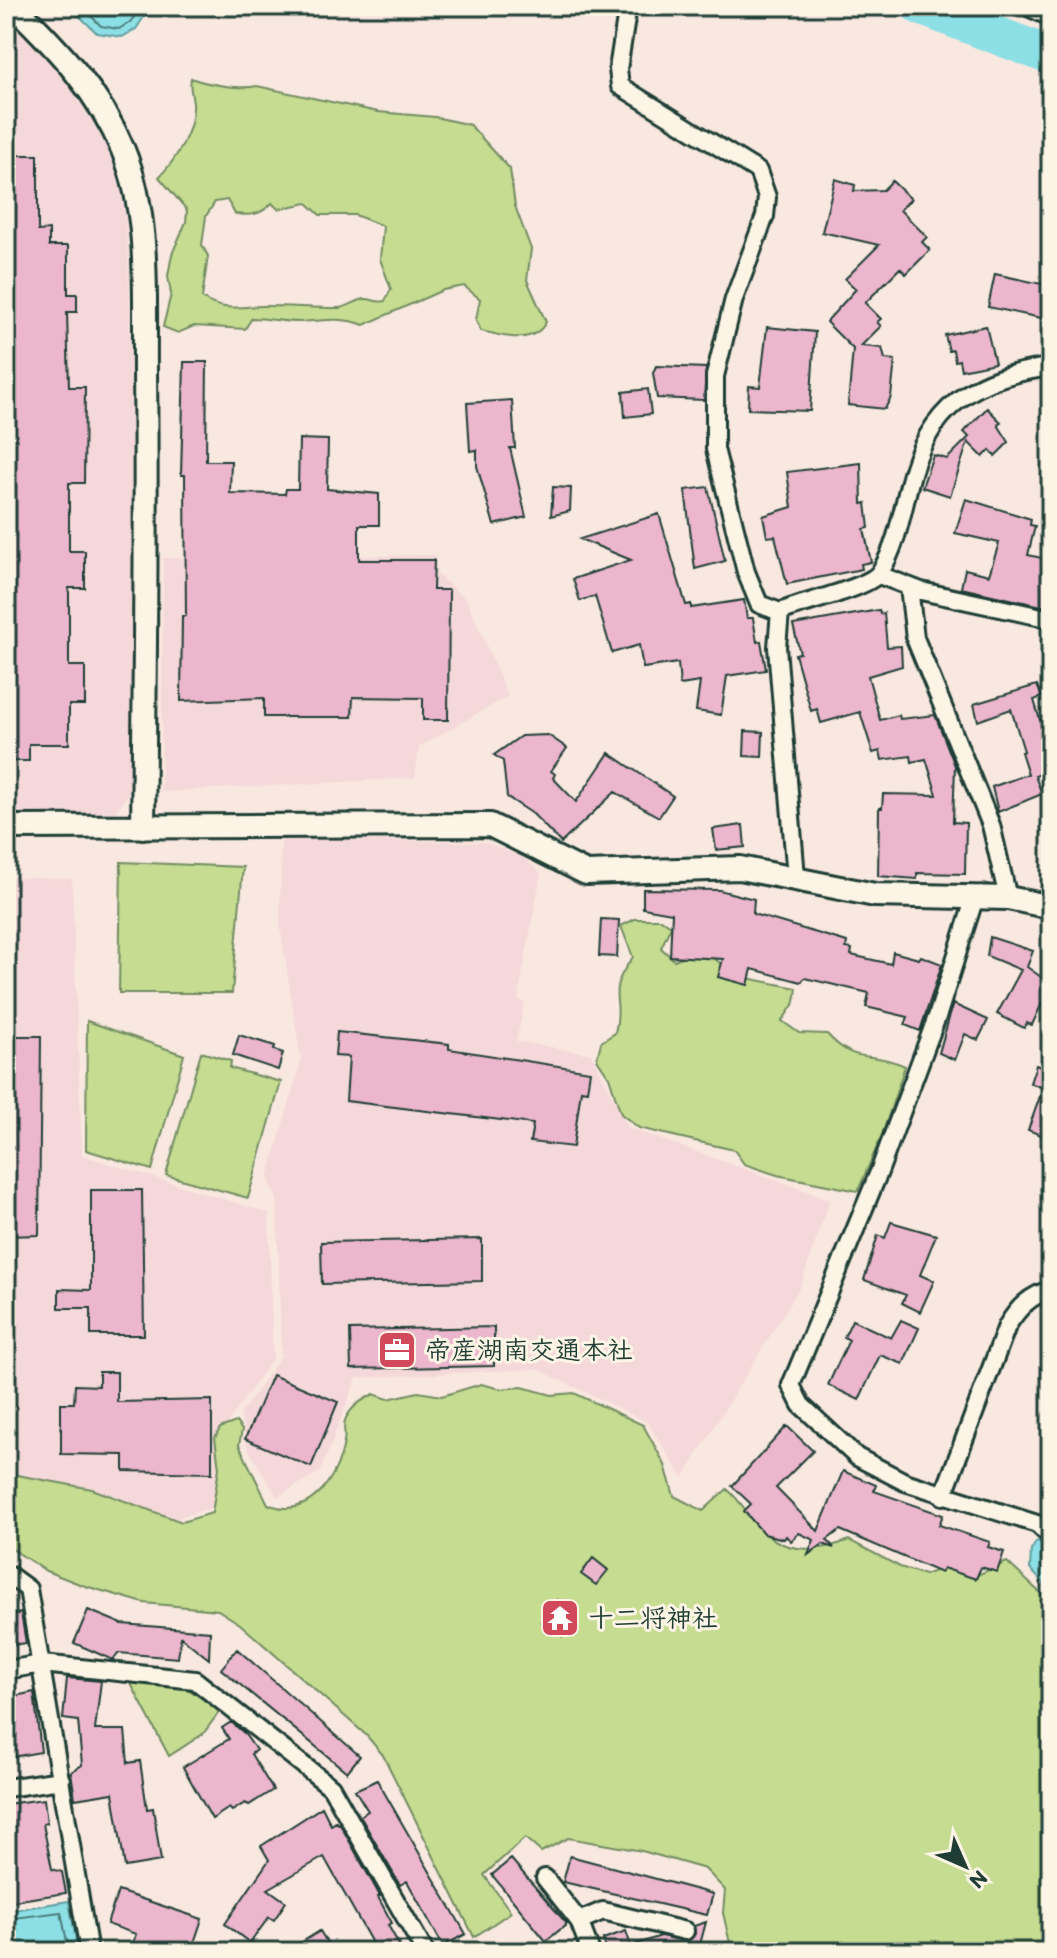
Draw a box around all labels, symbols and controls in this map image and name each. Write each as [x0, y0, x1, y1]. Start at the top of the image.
office icon: 帝産湖南交通本社 [376, 1329, 418, 1371]
place label: 帝産湖南交通本社 [425, 1334, 633, 1366]
temple icon: 十二将神社 [539, 1597, 581, 1639]
place label: 十二将神社 [588, 1602, 718, 1634]
north arrow [925, 1826, 1005, 1906]
text: N [964, 1865, 994, 1895]

